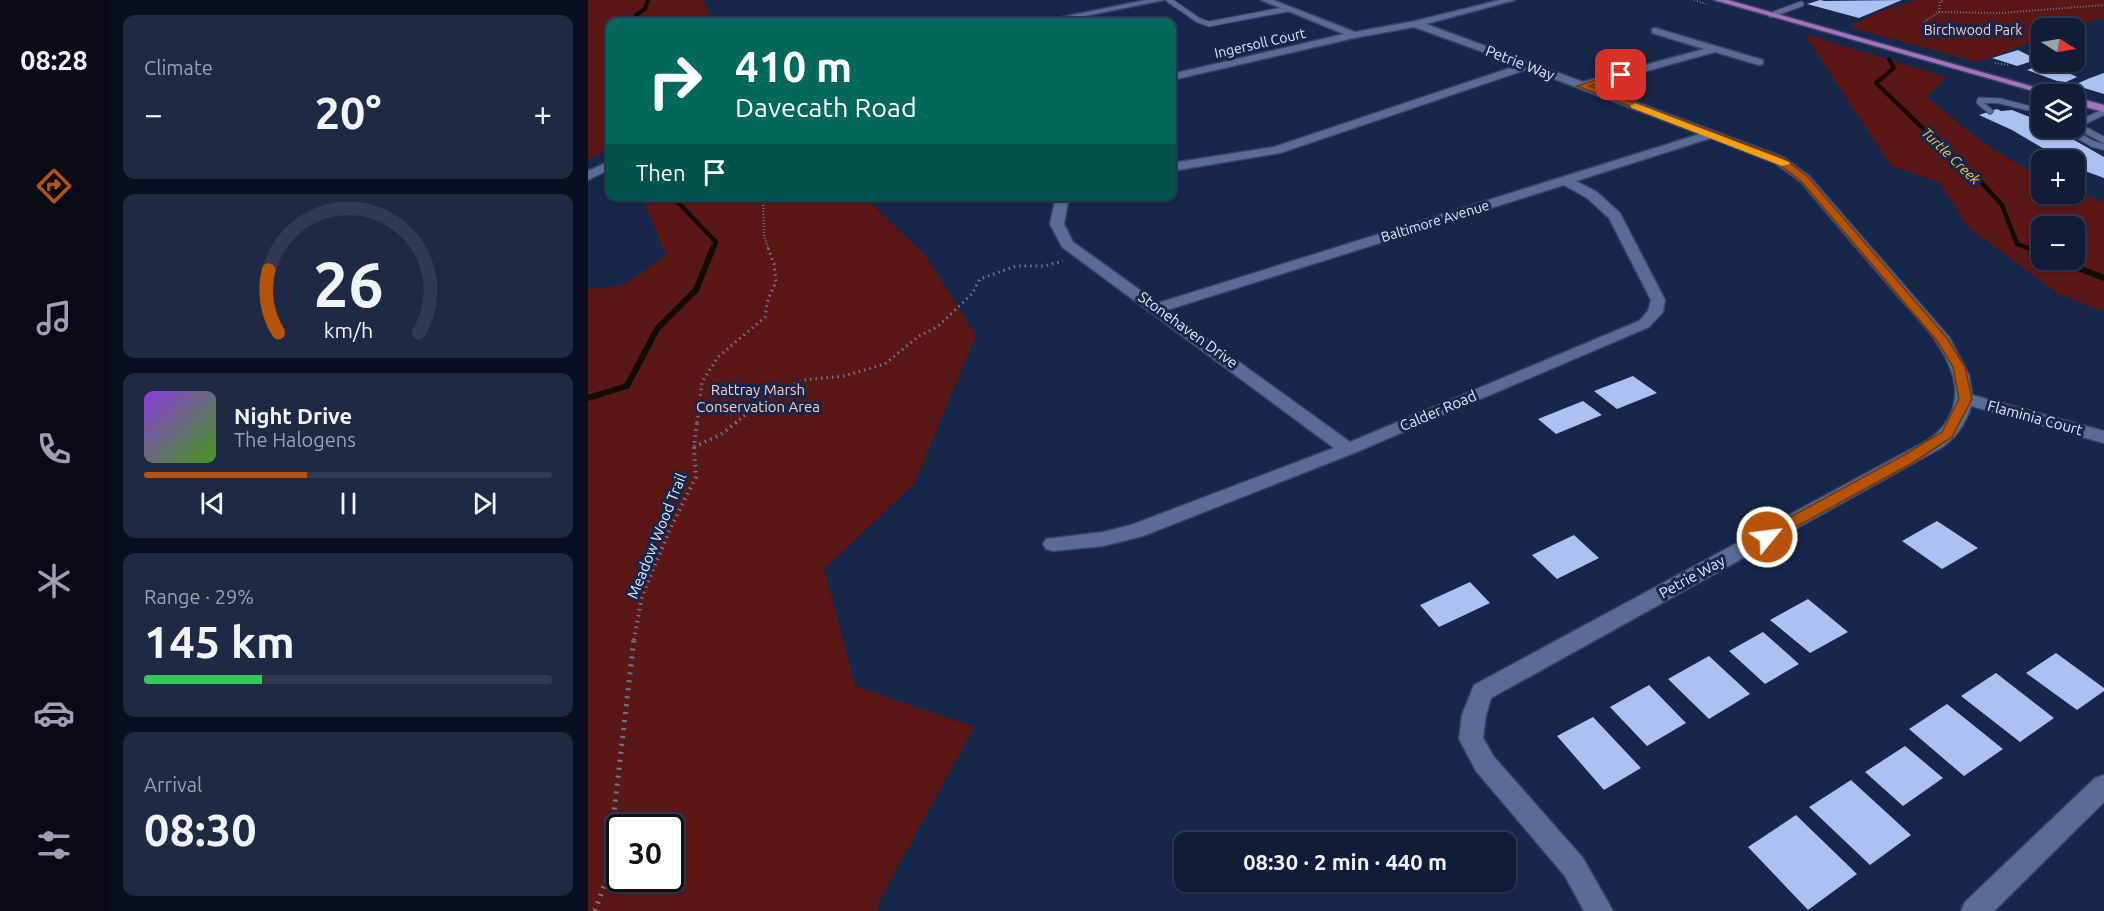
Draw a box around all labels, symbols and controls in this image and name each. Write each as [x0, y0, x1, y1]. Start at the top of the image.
north arrow [2031, 18, 2085, 72]
map controls [2031, 18, 2085, 270]
park label: Birchwood Park [1924, 22, 2022, 38]
street label: Ingersoll Court [1213, 25, 1308, 61]
icon: right [636, 42, 714, 120]
street label: Petrie Way [1483, 42, 1557, 83]
text: 410 m [735, 43, 852, 90]
text: 08:28 [20, 45, 88, 75]
pin [1595, 49, 1646, 100]
text: Climate [144, 56, 213, 79]
icon: arrive [1604, 58, 1637, 91]
button: layers [2031, 84, 2085, 138]
text: 20° [315, 87, 381, 138]
text: Davecath Road [735, 92, 917, 122]
text: − [144, 95, 163, 132]
text: + [533, 95, 552, 132]
water label: Turtle Creek [1919, 124, 1984, 188]
button: + [2031, 150, 2085, 204]
icon: arrive [698, 156, 731, 189]
text: Then [636, 160, 686, 185]
icon: directions [33, 165, 75, 207]
street label: Baltimore Avenue [1379, 197, 1491, 245]
button: − [2031, 216, 2085, 270]
text: 26 [313, 249, 383, 319]
street label: Stonehaven Drive [1135, 288, 1241, 371]
icon: music [33, 297, 75, 339]
text: km/h [323, 319, 373, 343]
park label: Rattray Marsh Conservation Area [696, 381, 820, 415]
street label: Calder Road [1397, 387, 1479, 434]
street label: Flaminia Court [1986, 397, 2085, 438]
text: Night Drive [234, 403, 352, 428]
icon: phone [33, 428, 75, 470]
text: The Halogens [234, 428, 356, 451]
street label: Meadow Wood Trail [624, 471, 690, 601]
icon: previous [196, 487, 229, 520]
icon: pause [332, 487, 365, 520]
icon: next [468, 487, 501, 520]
position arrow [1735, 505, 1799, 569]
street label: Petrie Way [1656, 552, 1728, 602]
icon: climate [33, 560, 75, 602]
text: Range · 29% [144, 585, 254, 608]
text: 145 km [144, 616, 295, 667]
icon: car [33, 692, 75, 734]
text: Arrival [144, 773, 202, 796]
text: 08:30 [144, 804, 257, 855]
speed limit sign: 30 [606, 814, 684, 892]
icon: filters [33, 824, 75, 866]
text: 08:30 · 2 min · 440 m [1243, 849, 1447, 874]

